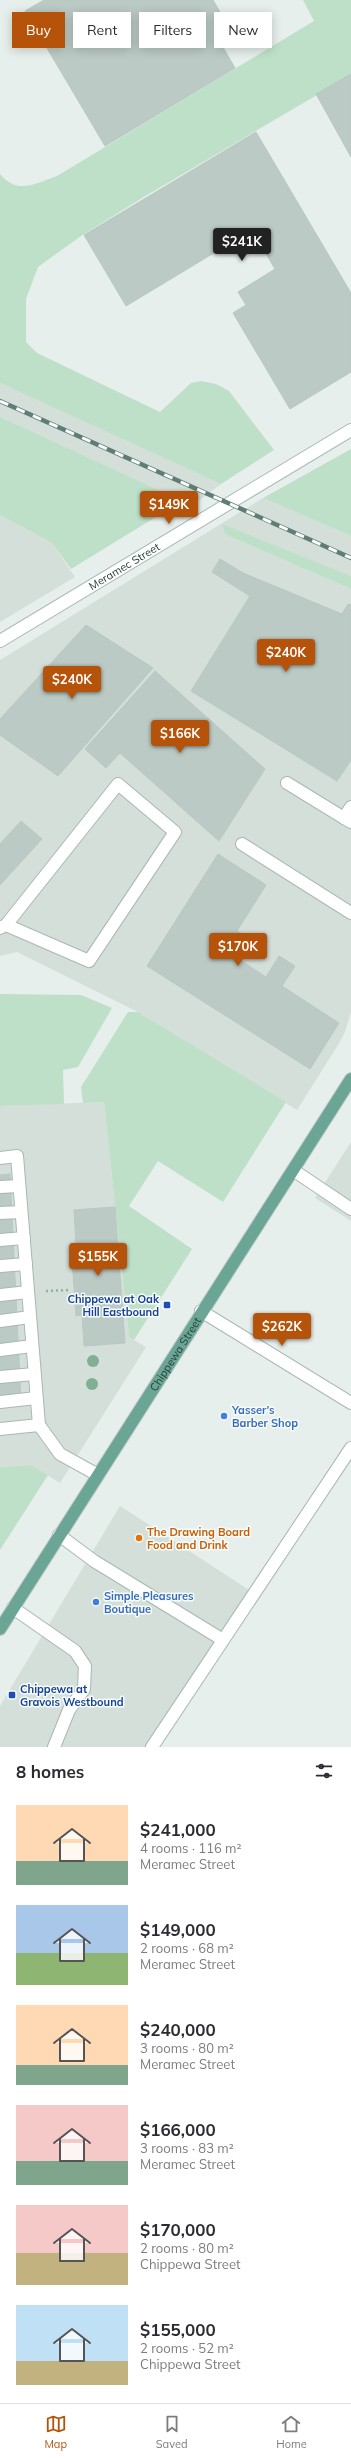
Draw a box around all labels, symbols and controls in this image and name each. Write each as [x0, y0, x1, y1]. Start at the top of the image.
chip: Buy [12, 12, 65, 48]
chip: Rent [73, 12, 131, 48]
chip: Filters [139, 12, 206, 48]
chip: New [214, 12, 272, 48]
pin: $241K [214, 228, 270, 262]
text: $241K [222, 233, 262, 249]
pin: $149K [141, 491, 197, 525]
text: $149K [149, 496, 189, 512]
street label: Meramec Street [86, 539, 162, 593]
pin: $240K [258, 639, 314, 673]
text: $240K [266, 644, 306, 660]
pin: $240K [44, 666, 100, 700]
text: $240K [52, 671, 92, 687]
pin: $166K [152, 720, 208, 754]
text: $166K [160, 725, 200, 741]
pin: $170K [210, 933, 266, 967]
text: $170K [218, 938, 258, 954]
pin: $155K [70, 1243, 126, 1277]
text: $155K [78, 1248, 118, 1264]
place label: Chippewa at Oak Hill Eastbound [67, 1292, 160, 1319]
marker: Chippewa at Oak Hill Eastbound [162, 1300, 172, 1310]
pin: $262K [254, 1313, 310, 1347]
street label: Chippewa Street [147, 1314, 204, 1394]
text: $262K [262, 1318, 302, 1334]
place label: Yasser’s Barber Shop [231, 1403, 298, 1430]
marker: Yasser’s Barber Shop [219, 1411, 229, 1421]
place label: The Drawing Board Food and Drink [147, 1525, 250, 1552]
marker: The Drawing Board Food and Drink [134, 1533, 144, 1543]
place label: Simple Pleasures Boutique [104, 1589, 194, 1616]
marker: Simple Pleasures Boutique [91, 1597, 101, 1607]
place label: Chippewa at Gravois Westbound [20, 1682, 124, 1709]
marker: Chippewa at Gravois Westbound [7, 1690, 17, 1700]
icon: filters [313, 1760, 335, 1782]
text: 8 homes [16, 1761, 84, 1782]
text: $241,000 [140, 1819, 216, 1840]
icon: home [48, 1821, 96, 1869]
text: 4 rooms · 116 m² [140, 1840, 241, 1856]
text: Meramec Street [140, 1856, 235, 1872]
text: $149,000 [140, 1919, 216, 1940]
icon: home [48, 1921, 96, 1969]
text: 2 rooms · 68 m² [140, 1940, 234, 1956]
text: Meramec Street [140, 1956, 235, 1972]
text: $240,000 [140, 2019, 216, 2040]
icon: home [48, 2021, 96, 2069]
text: 3 rooms · 80 m² [140, 2040, 234, 2056]
text: Meramec Street [140, 2056, 235, 2072]
text: $166,000 [140, 2119, 216, 2140]
icon: home [48, 2121, 96, 2169]
text: 3 rooms · 83 m² [140, 2140, 234, 2156]
text: Meramec Street [140, 2156, 235, 2172]
text: $170,000 [140, 2219, 216, 2240]
icon: home [48, 2221, 96, 2269]
text: 2 rooms · 80 m² [140, 2240, 234, 2256]
text: Chippewa Street [140, 2256, 241, 2272]
text: $155,000 [140, 2319, 216, 2340]
icon: home [48, 2321, 96, 2369]
text: 2 rooms · 52 m² [140, 2340, 234, 2356]
text: Chippewa Street [140, 2356, 241, 2372]
tab: Map [44, 2413, 67, 2451]
tab: Saved [156, 2413, 188, 2451]
tab: Home [276, 2413, 307, 2451]

